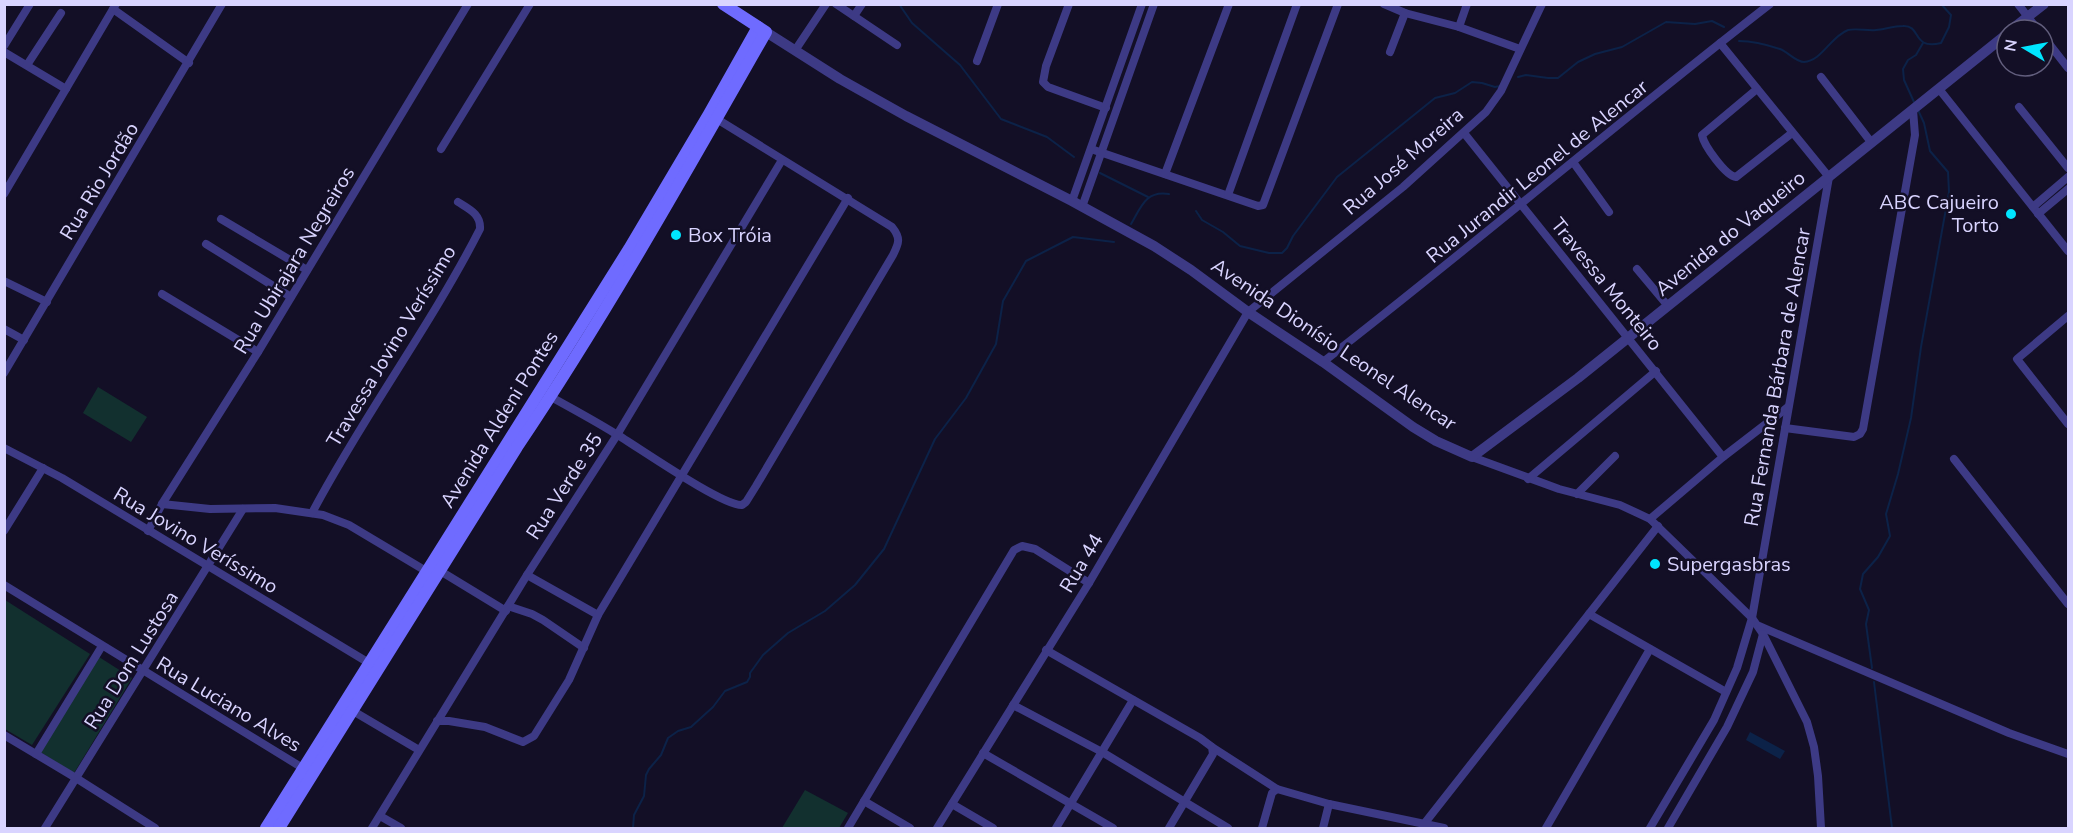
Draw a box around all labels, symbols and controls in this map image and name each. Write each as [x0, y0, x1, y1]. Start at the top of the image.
north arrow [1995, 18, 2055, 78]
text: N [1999, 38, 2023, 53]
street label: Rua Jurandir Leonel de Alencar [1421, 73, 1654, 269]
street label: Rua José Moreira [1337, 101, 1469, 221]
street label: Rua Rio Jordão [54, 117, 145, 245]
street label: Rua Ubirajara Negreiros [228, 161, 361, 359]
street label: Avenida do Vaqueiro [1650, 164, 1811, 302]
place label: ABC Cajueiro Torto [1879, 189, 1999, 239]
marker: ABC Cajueiro Torto [2004, 207, 2018, 221]
street label: Travessa Monteiro [1545, 212, 1669, 356]
place label: Box Tróia [688, 222, 772, 249]
street label: Rua Fernanda Bárbara de Alencar [1738, 226, 1817, 528]
marker: Box Tróia [669, 228, 683, 242]
street label: Travessa Jovino Veríssimo [320, 240, 462, 452]
street label: Avenida Dionísio Leonel Alencar [1206, 252, 1462, 437]
street label: Avenida Aldeni Pontes [434, 326, 565, 513]
street label: Rua Verde 35 [520, 428, 609, 545]
street label: Rua Jovino Veríssimo [108, 481, 283, 600]
street label: Rua 44 [1053, 529, 1110, 598]
place label: Supergasbras [1667, 551, 1791, 578]
marker: Supergasbras [1648, 557, 1662, 571]
street label: Rua Dom Lustosa [78, 586, 185, 735]
street label: Rua Luciano Alves [151, 650, 306, 758]

